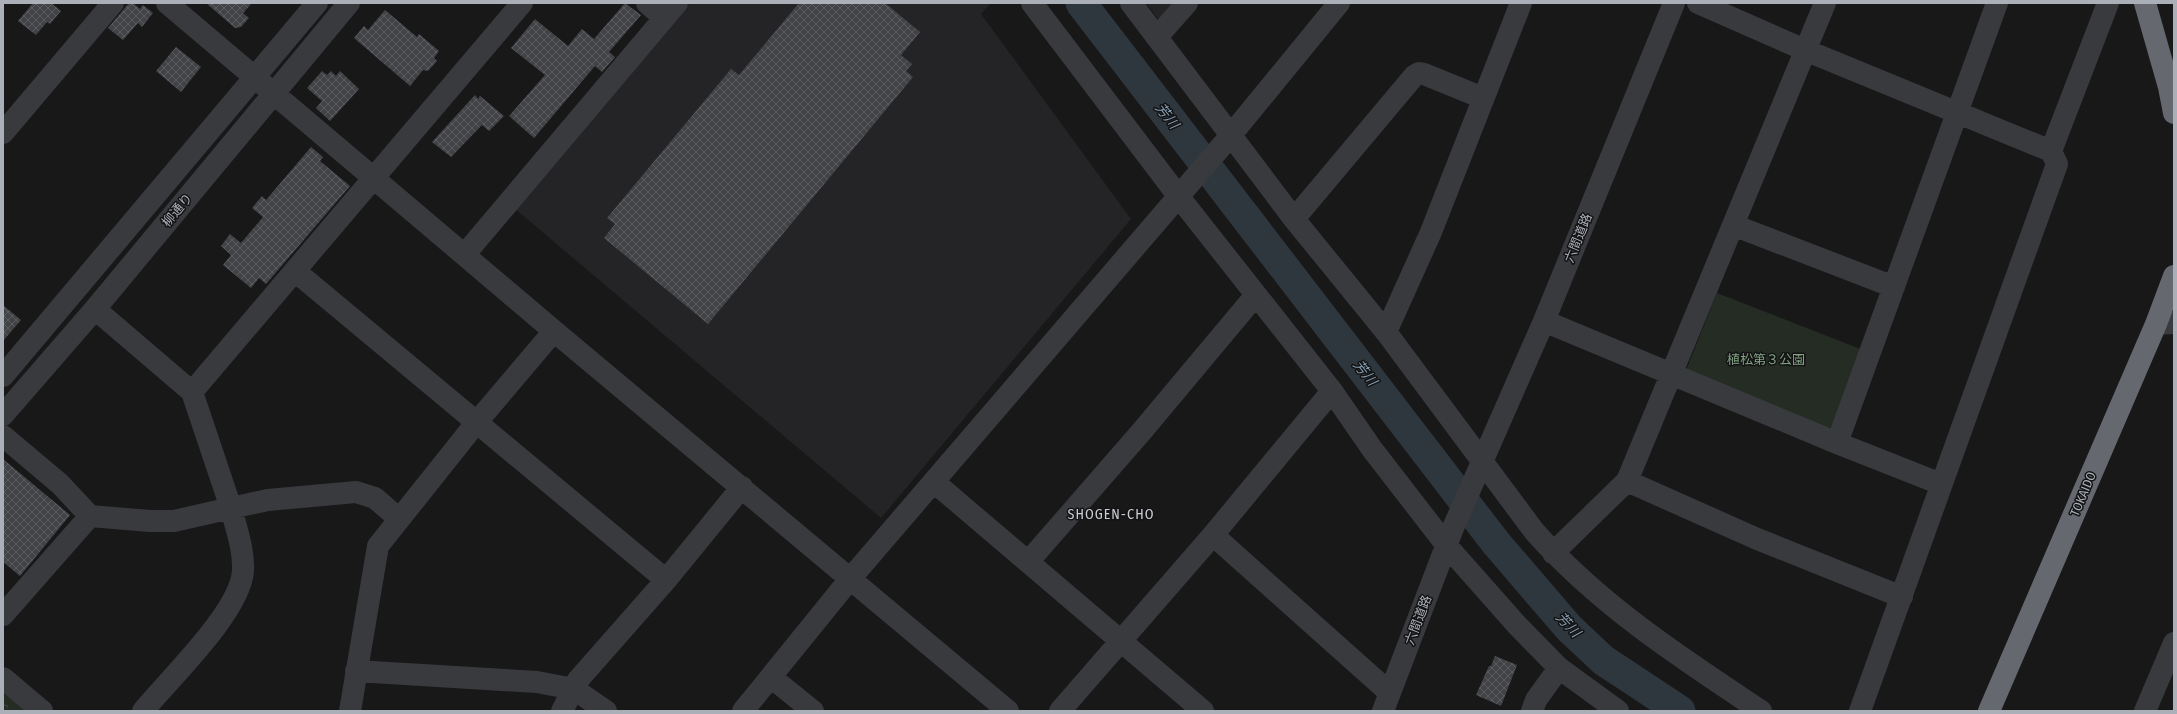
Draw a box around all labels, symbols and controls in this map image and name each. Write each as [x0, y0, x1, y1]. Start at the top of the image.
water label: 芳川 [1152, 100, 1184, 134]
street label: 柳通り [159, 190, 195, 230]
street label: 六間道路 [1561, 211, 1595, 265]
park label: 植松第３公園 [1727, 352, 1805, 367]
water label: 芳川 [1350, 357, 1382, 391]
street label: TOKAIDO [2067, 470, 2099, 518]
district label: SHOGEN-CHO [1068, 506, 1154, 523]
street label: 六間道路 [1402, 593, 1434, 647]
water label: 芳川 [1552, 609, 1585, 642]

